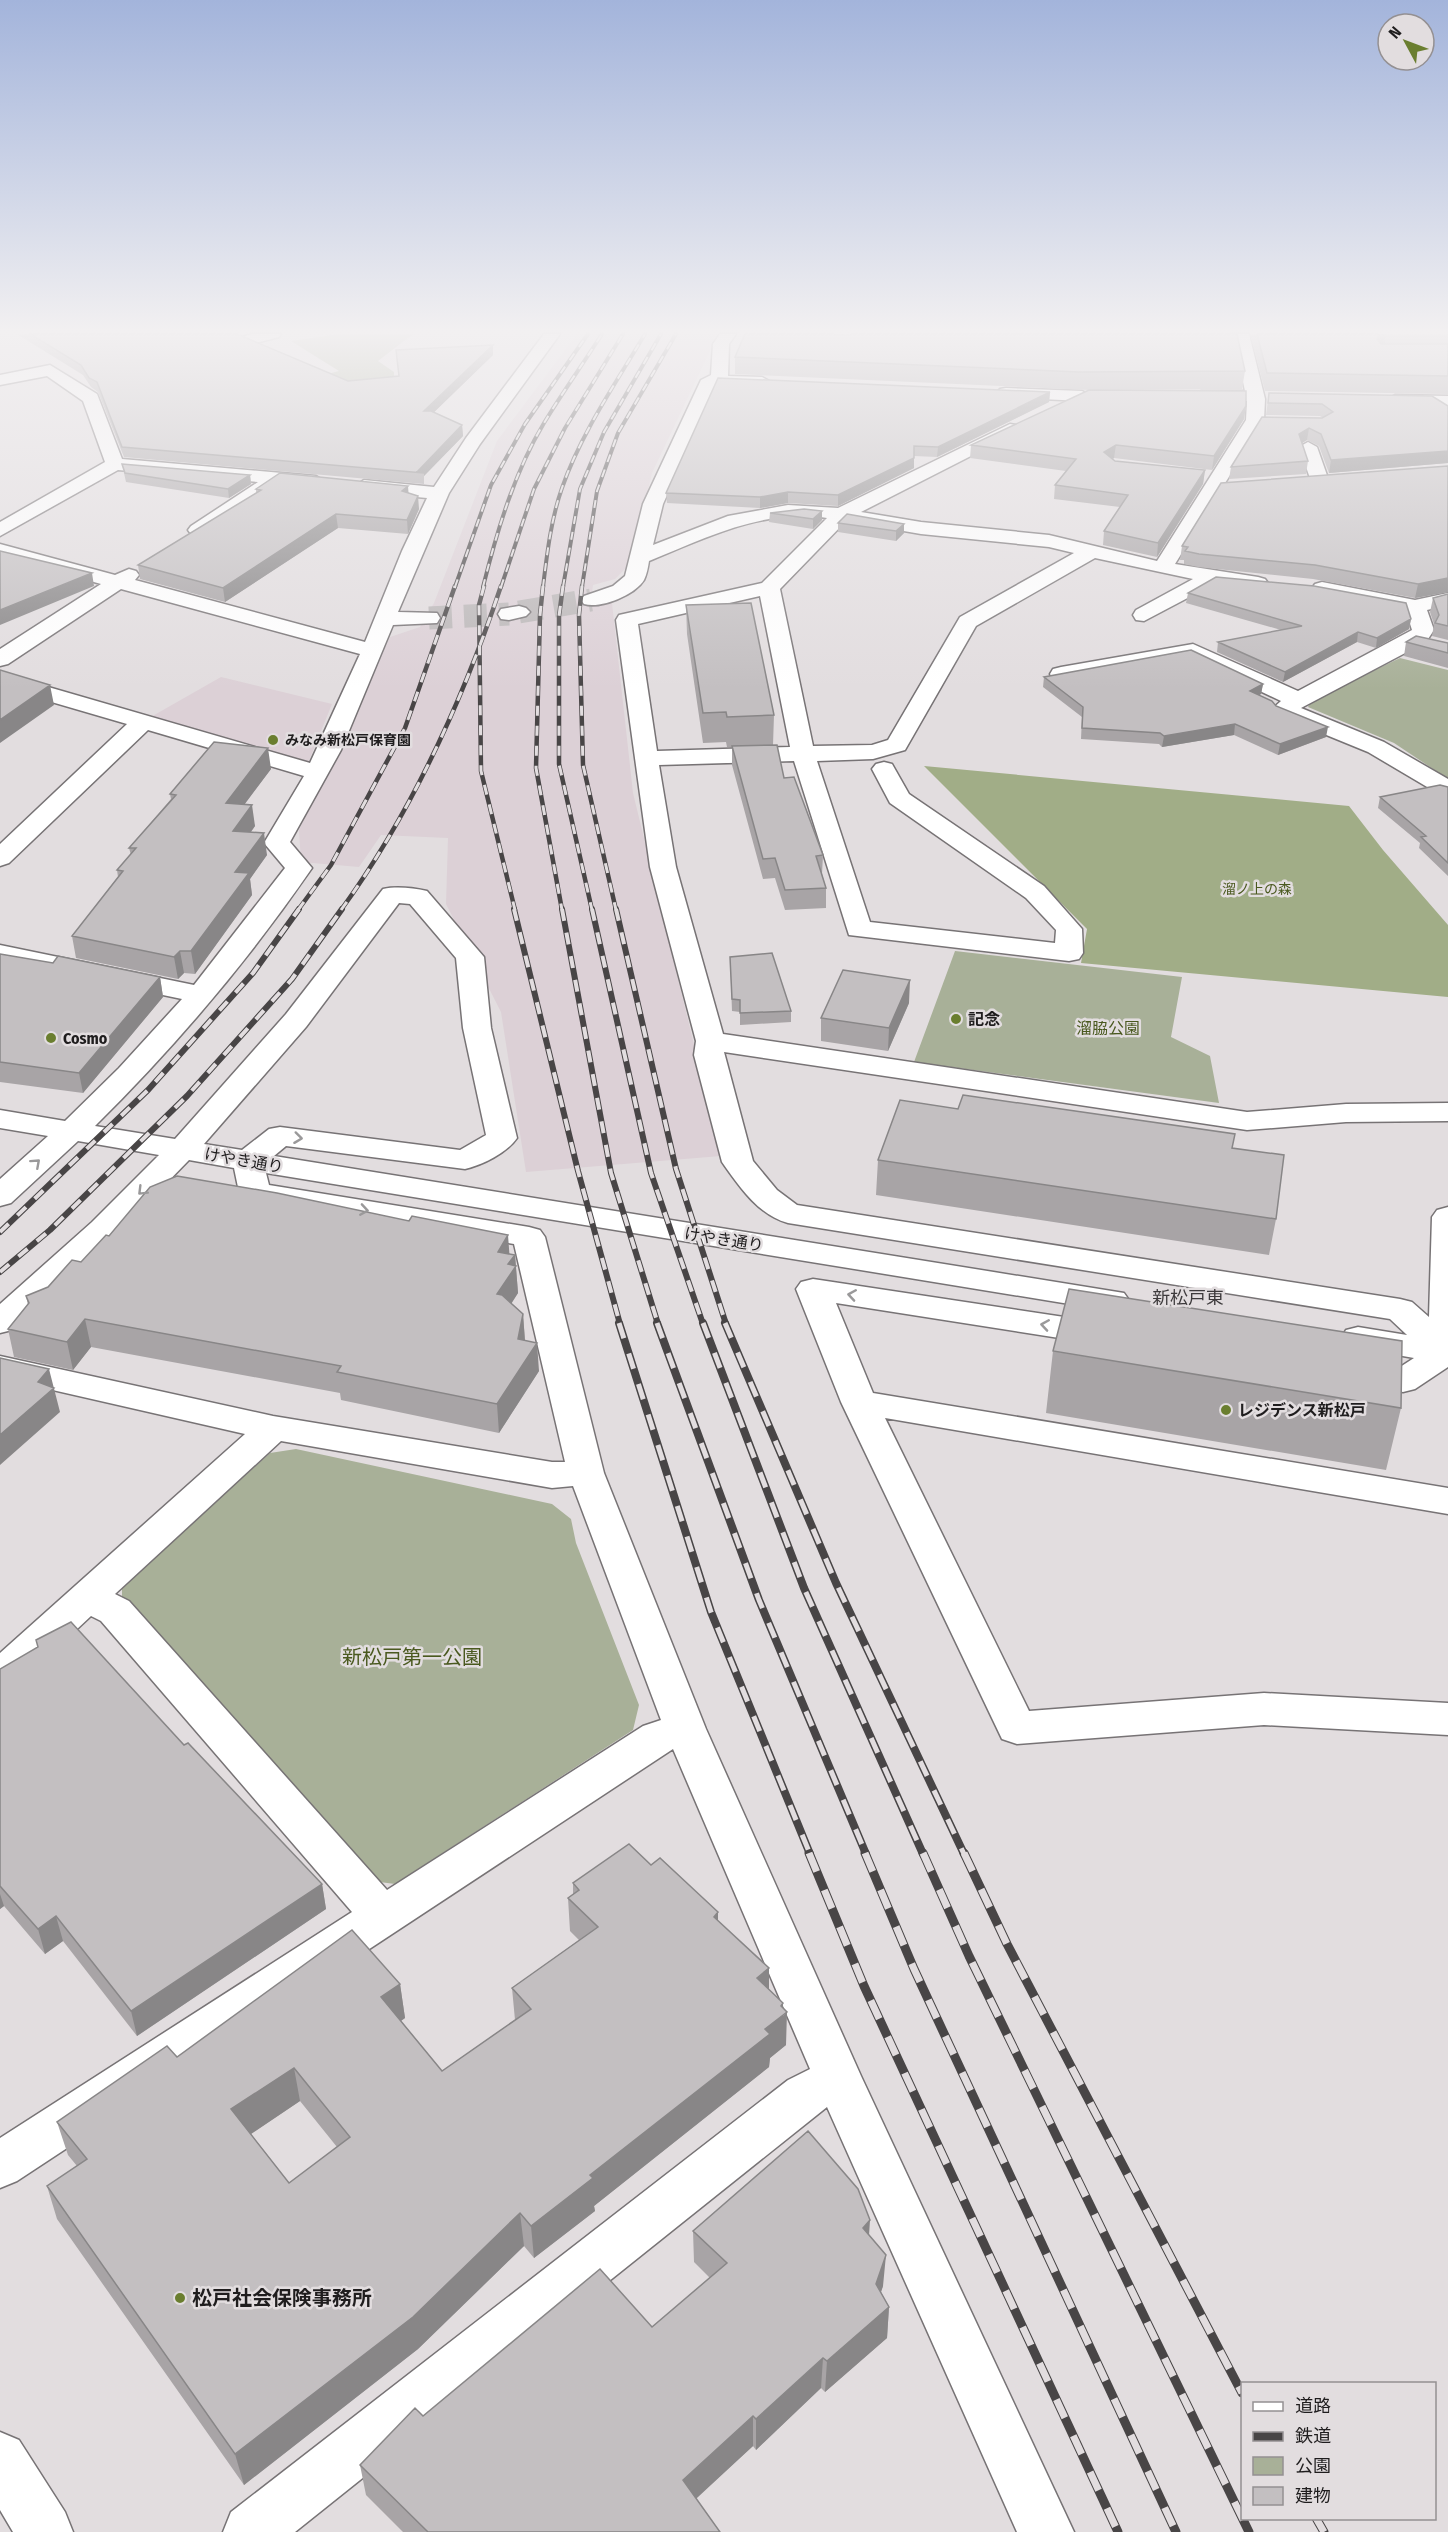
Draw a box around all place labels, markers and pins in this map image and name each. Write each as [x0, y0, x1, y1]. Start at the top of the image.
place label: みなみ新松戸保育園 [285, 732, 411, 749]
marker: みなみ新松戸保育園 [266, 733, 280, 747]
place label: 記念 [968, 1010, 1000, 1029]
marker: 記念 [949, 1012, 963, 1026]
place label: Cosmo [63, 1029, 108, 1048]
marker: Cosmo [44, 1031, 58, 1045]
place label: レジデンス新松戸 [1238, 1401, 1366, 1420]
marker: レジデンス新松戸 [1219, 1403, 1233, 1417]
place label: 松戸社会保険事務所 [192, 2286, 372, 2310]
marker: 松戸社会保険事務所 [173, 2291, 187, 2305]

